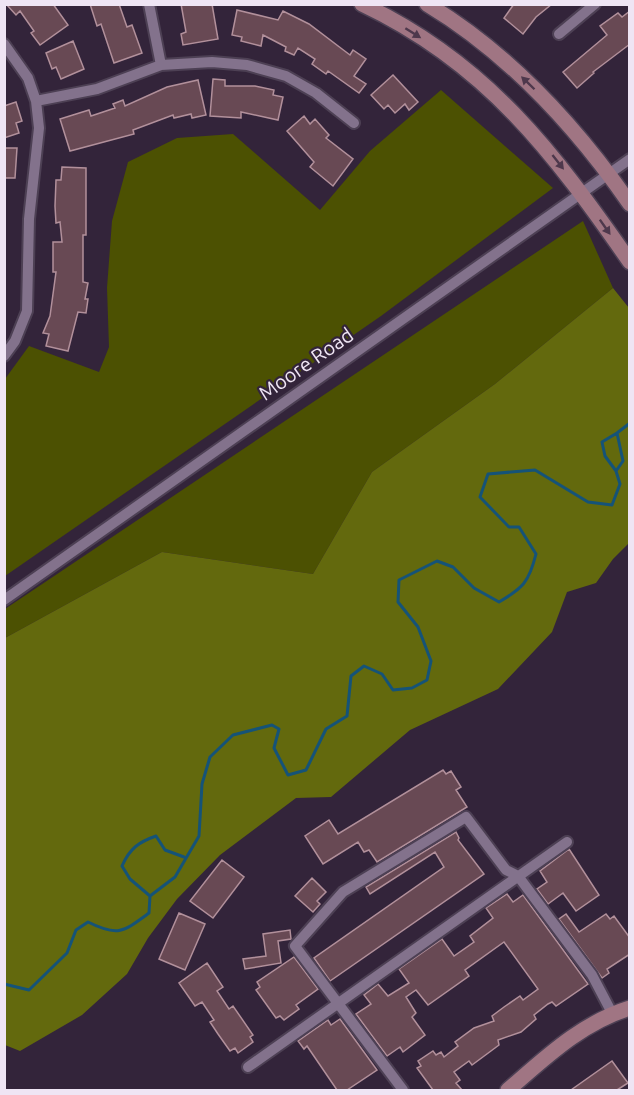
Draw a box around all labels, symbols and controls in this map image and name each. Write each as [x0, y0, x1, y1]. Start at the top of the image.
one-way arrow [405, 28, 421, 39]
one-way arrow [521, 76, 535, 90]
one-way arrow [552, 154, 565, 170]
one-way arrow [599, 219, 610, 235]
street label: Moore Road [254, 323, 357, 405]

